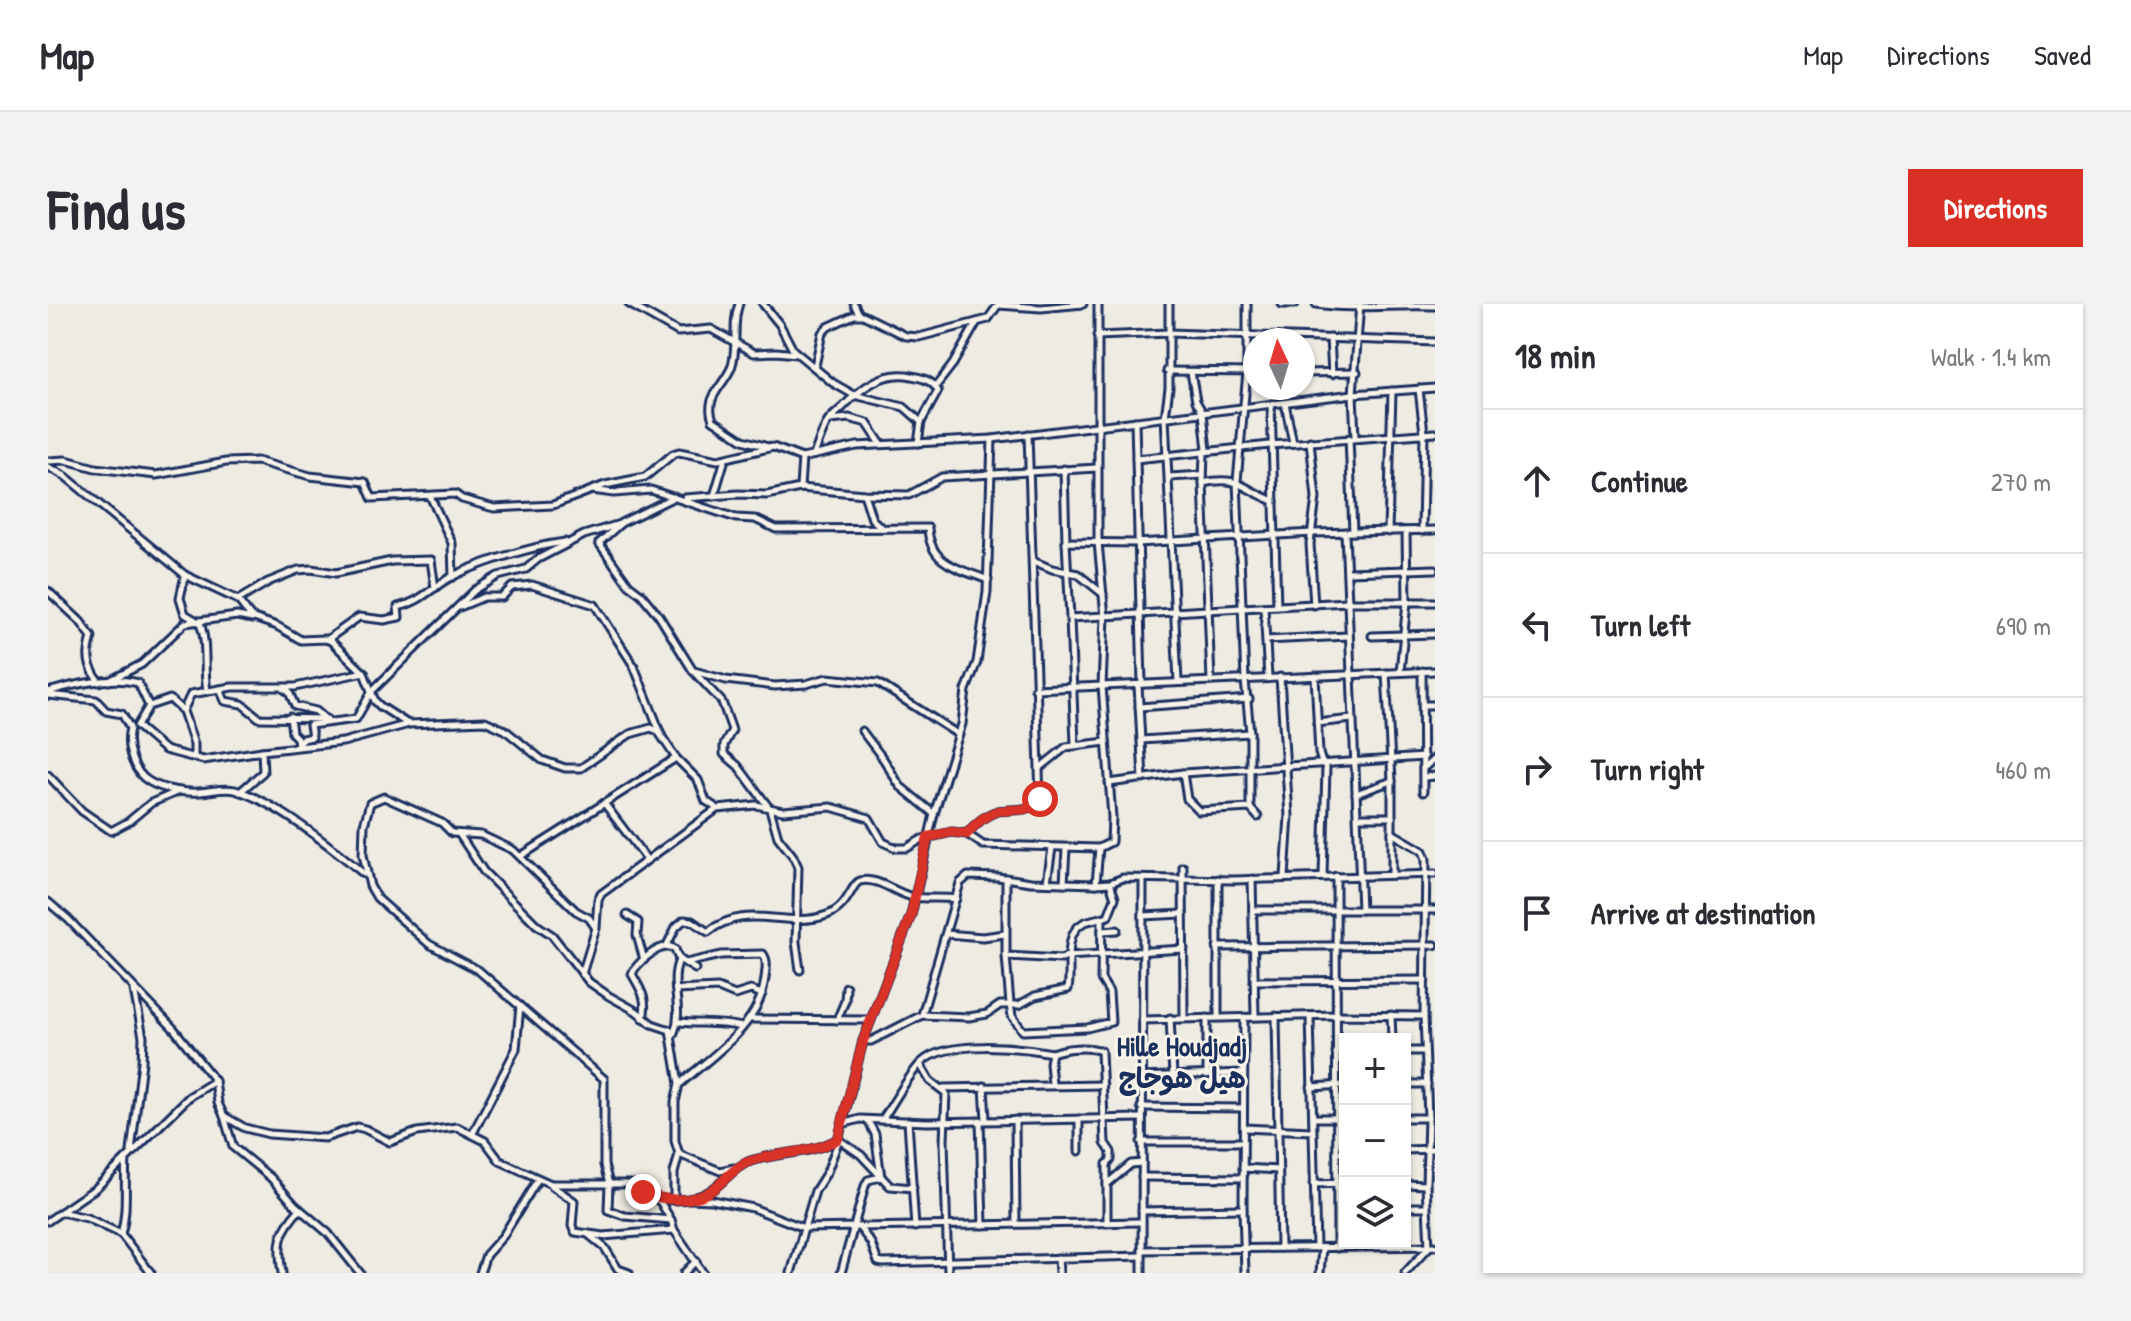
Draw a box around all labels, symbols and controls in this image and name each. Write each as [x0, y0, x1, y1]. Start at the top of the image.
text: Map [40, 29, 94, 81]
text: Map [1803, 36, 1843, 74]
text: Directions [1887, 36, 1990, 74]
text: Saved [2034, 36, 2091, 74]
button: Directions [1908, 169, 2083, 247]
text: Find us [48, 171, 186, 246]
north arrow [1243, 328, 1315, 400]
text: 18 min [1515, 333, 1596, 379]
text: Walk · 1.4 km [1931, 339, 2051, 374]
icon: ahead [1515, 459, 1559, 503]
text: Continue [1591, 461, 1688, 501]
text: 270 m [1991, 464, 2051, 499]
icon: left [1515, 603, 1559, 647]
text: Turn left [1591, 605, 1690, 645]
text: 690 m [1996, 608, 2051, 643]
icon: right [1515, 747, 1559, 791]
text: Turn right [1591, 749, 1704, 789]
text: 460 m [1996, 752, 2051, 787]
route start [1022, 781, 1058, 817]
icon: arrive [1515, 891, 1559, 935]
text: Arrive at destination [1591, 893, 1816, 933]
district label: Hille Houdjadj هيل هوجاج [1117, 1027, 1247, 1097]
map controls [1339, 1033, 1411, 1249]
button: + [1339, 1033, 1411, 1105]
button: − [1339, 1105, 1411, 1177]
route end [625, 1174, 661, 1210]
button: layers [1339, 1177, 1411, 1249]

